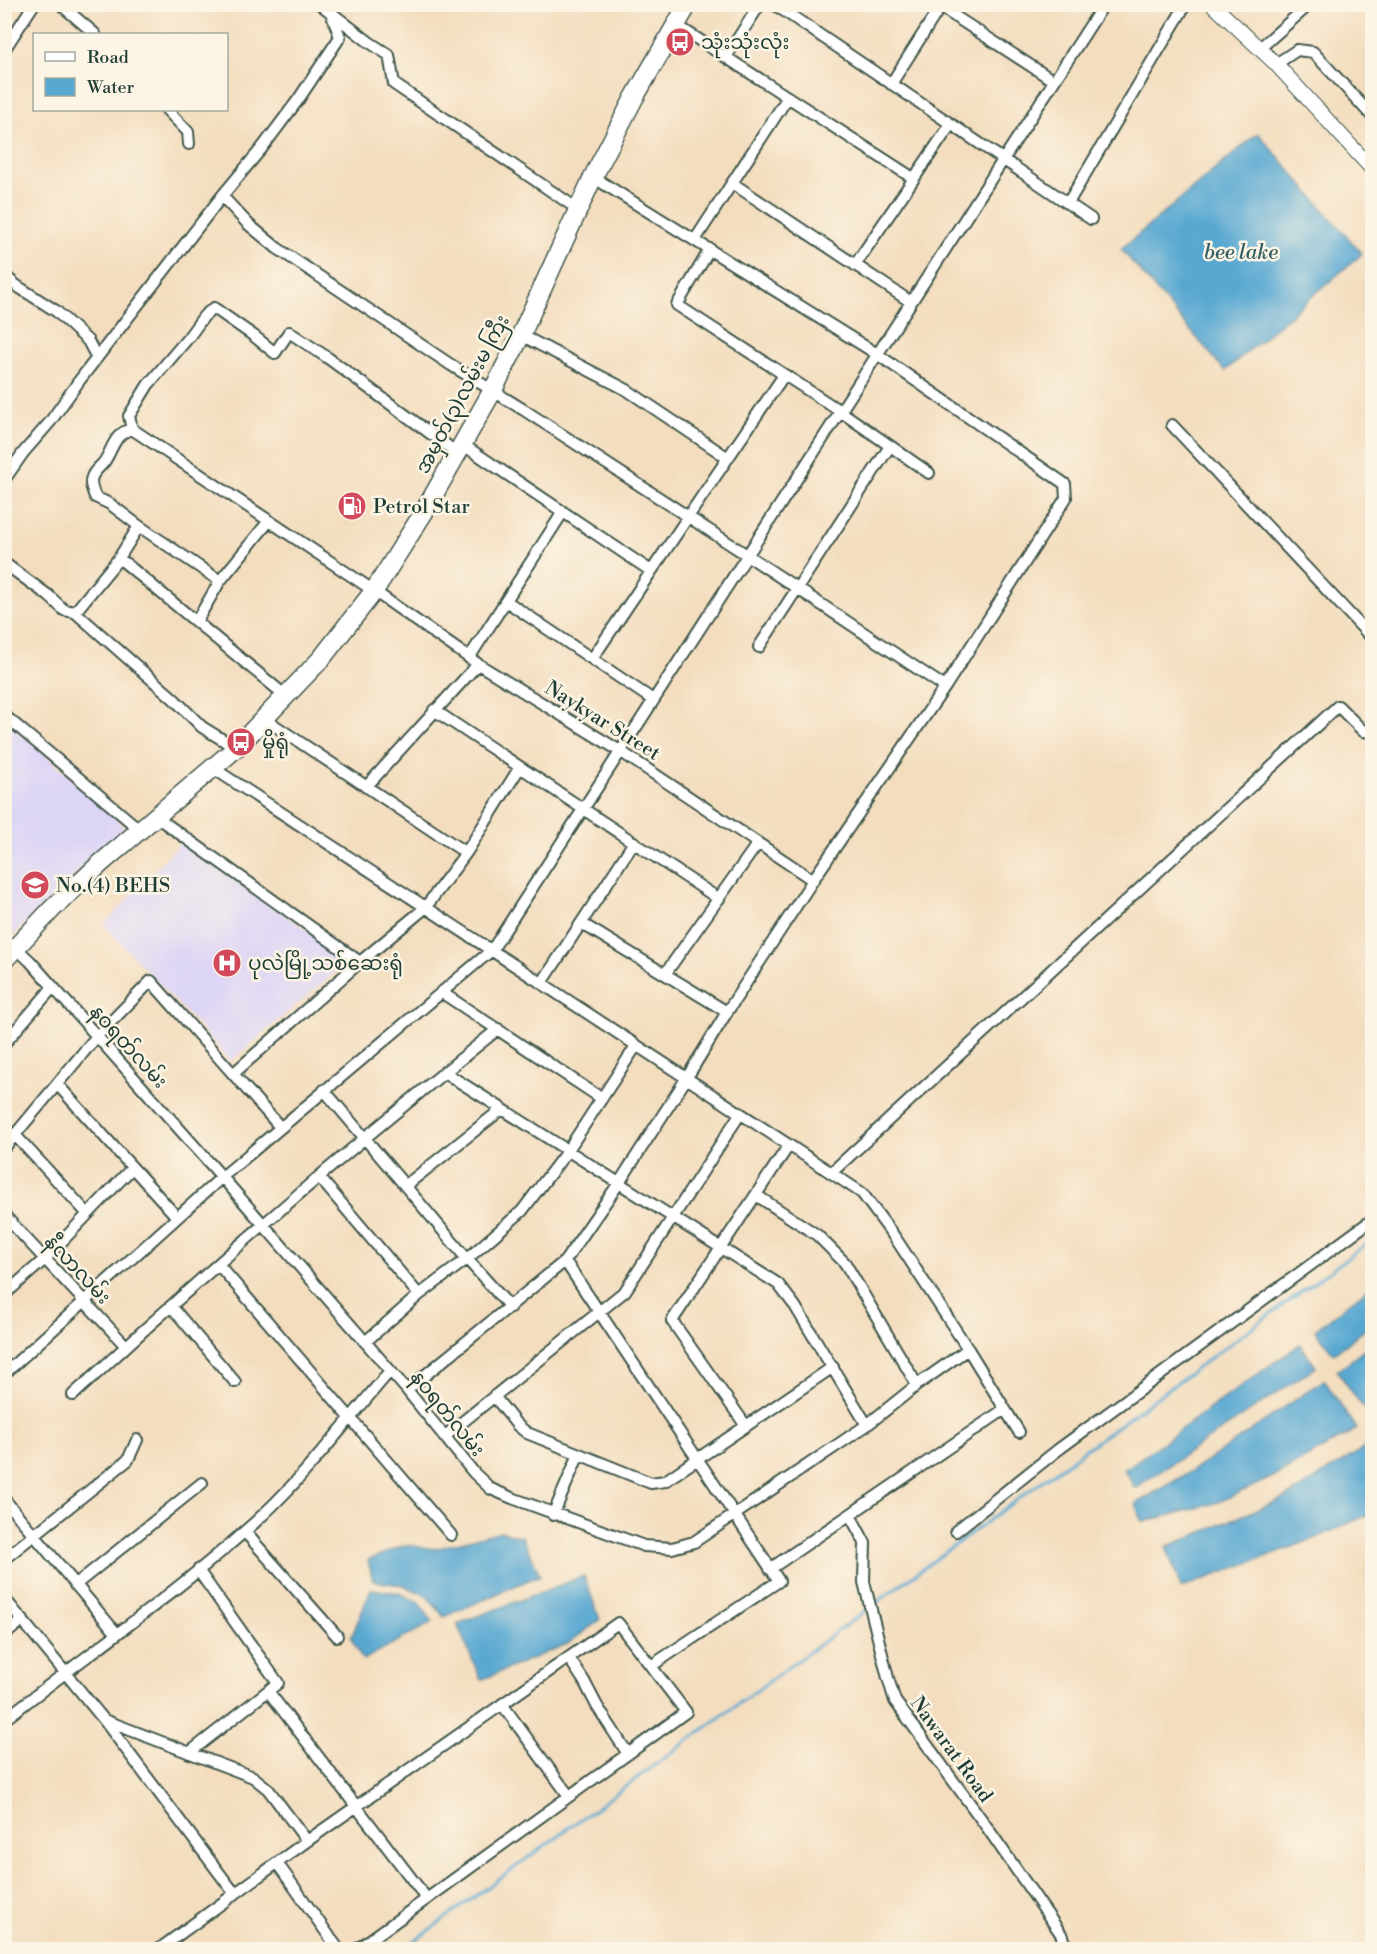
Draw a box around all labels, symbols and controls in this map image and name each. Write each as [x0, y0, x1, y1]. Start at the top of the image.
bus stop icon: သုံးသုံးလုံး [664, 26, 696, 58]
place label: သုံးသုံးလုံး [701, 31, 789, 59]
legend [33, 33, 228, 111]
text: Road [87, 46, 130, 69]
text: Water [86, 76, 135, 99]
water label: bee lake [1204, 240, 1278, 266]
street label: အမှတ်(၃)လမ်းမ ကြီး [408, 309, 518, 480]
fuel station icon: Petrol Star [336, 490, 368, 522]
place label: Petrol Star [373, 495, 470, 520]
street label: Naykyar Street [540, 676, 664, 767]
bus stop icon: မှိုရုံ [225, 726, 257, 758]
place label: မှိုရုံ [262, 728, 289, 759]
school or university icon: No.(4) BEHS [19, 869, 51, 901]
place label: No.(4) BEHS [56, 874, 170, 899]
hospital icon: ပုလဲမြို့သစ်ဆေးရုံ [211, 947, 243, 979]
place label: ပုလဲမြို့သစ်ဆေးရုံ [248, 949, 403, 980]
street label: နဝရတ်လမ်း [82, 998, 174, 1095]
street label: နီလာလမ်း [37, 1228, 118, 1311]
street label: နဝရတ်လမ်း [403, 1364, 492, 1464]
street label: Nawarat Road [904, 1692, 998, 1808]

